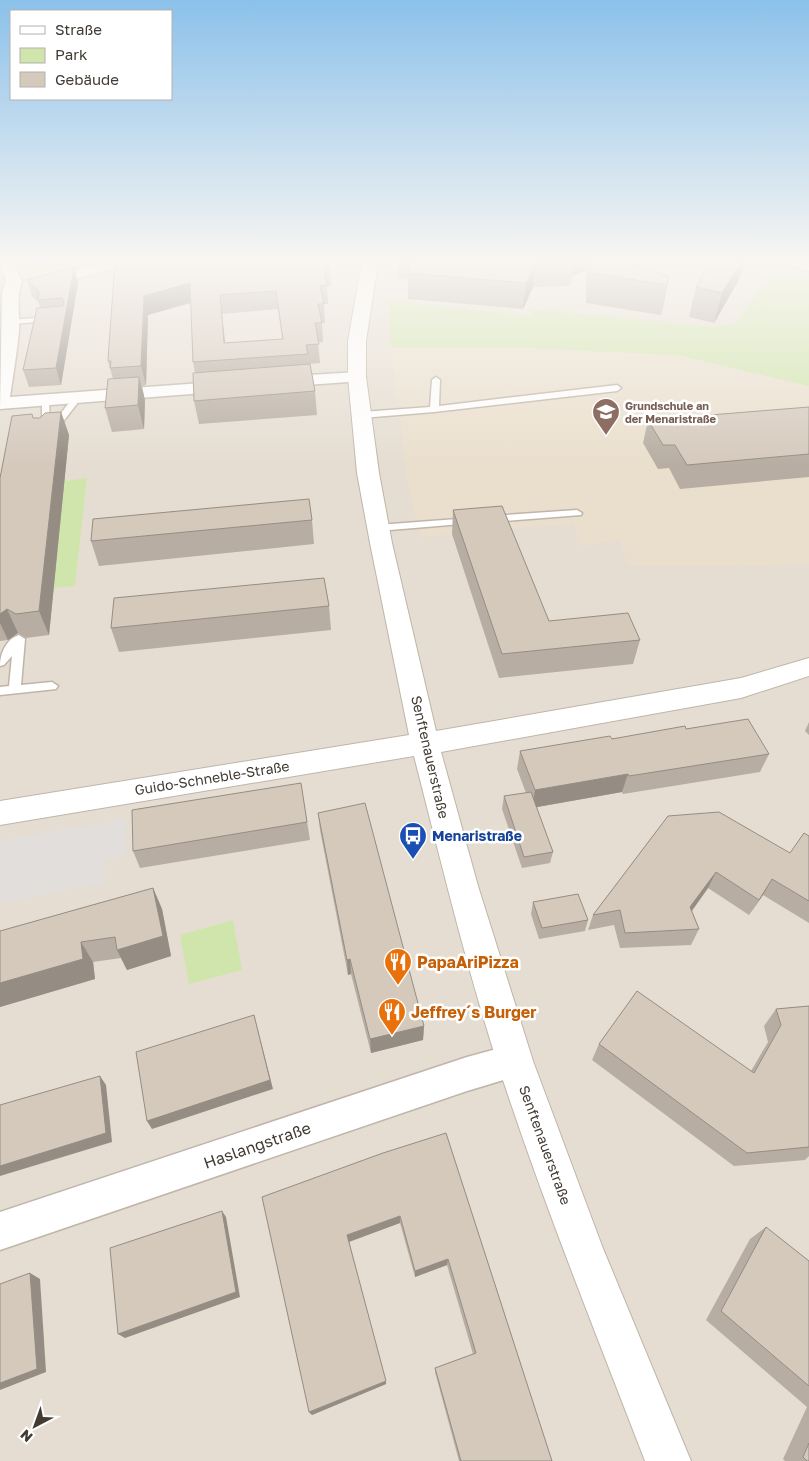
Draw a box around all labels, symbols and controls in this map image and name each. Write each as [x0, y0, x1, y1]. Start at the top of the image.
legend [10, 10, 172, 100]
text: Straße [55, 20, 102, 38]
text: Park [55, 45, 88, 63]
text: Gebäude [55, 70, 119, 88]
school or university icon: Grundschule an der Menaristraße [591, 397, 621, 436]
place label: Grundschule an der Menaristraße [625, 399, 716, 425]
street label: Senftenauerstraße [408, 694, 453, 820]
street label: Guido-Schneble-Straße [133, 757, 291, 798]
bus stop icon: Menaristraße [398, 821, 428, 860]
place label: Menaristraße [432, 827, 522, 844]
restaurant icon: PapaAriPizza [383, 947, 413, 986]
place label: PapaAriPizza [417, 952, 519, 972]
restaurant icon: Jeffrey´s Burger [377, 997, 407, 1036]
place label: Jeffrey´s Burger [411, 1002, 536, 1022]
street label: Senftenauerstraße [516, 1083, 575, 1207]
street label: Haslangstraße [201, 1117, 313, 1173]
north arrow [10, 1401, 60, 1451]
text: N [17, 1426, 36, 1446]

